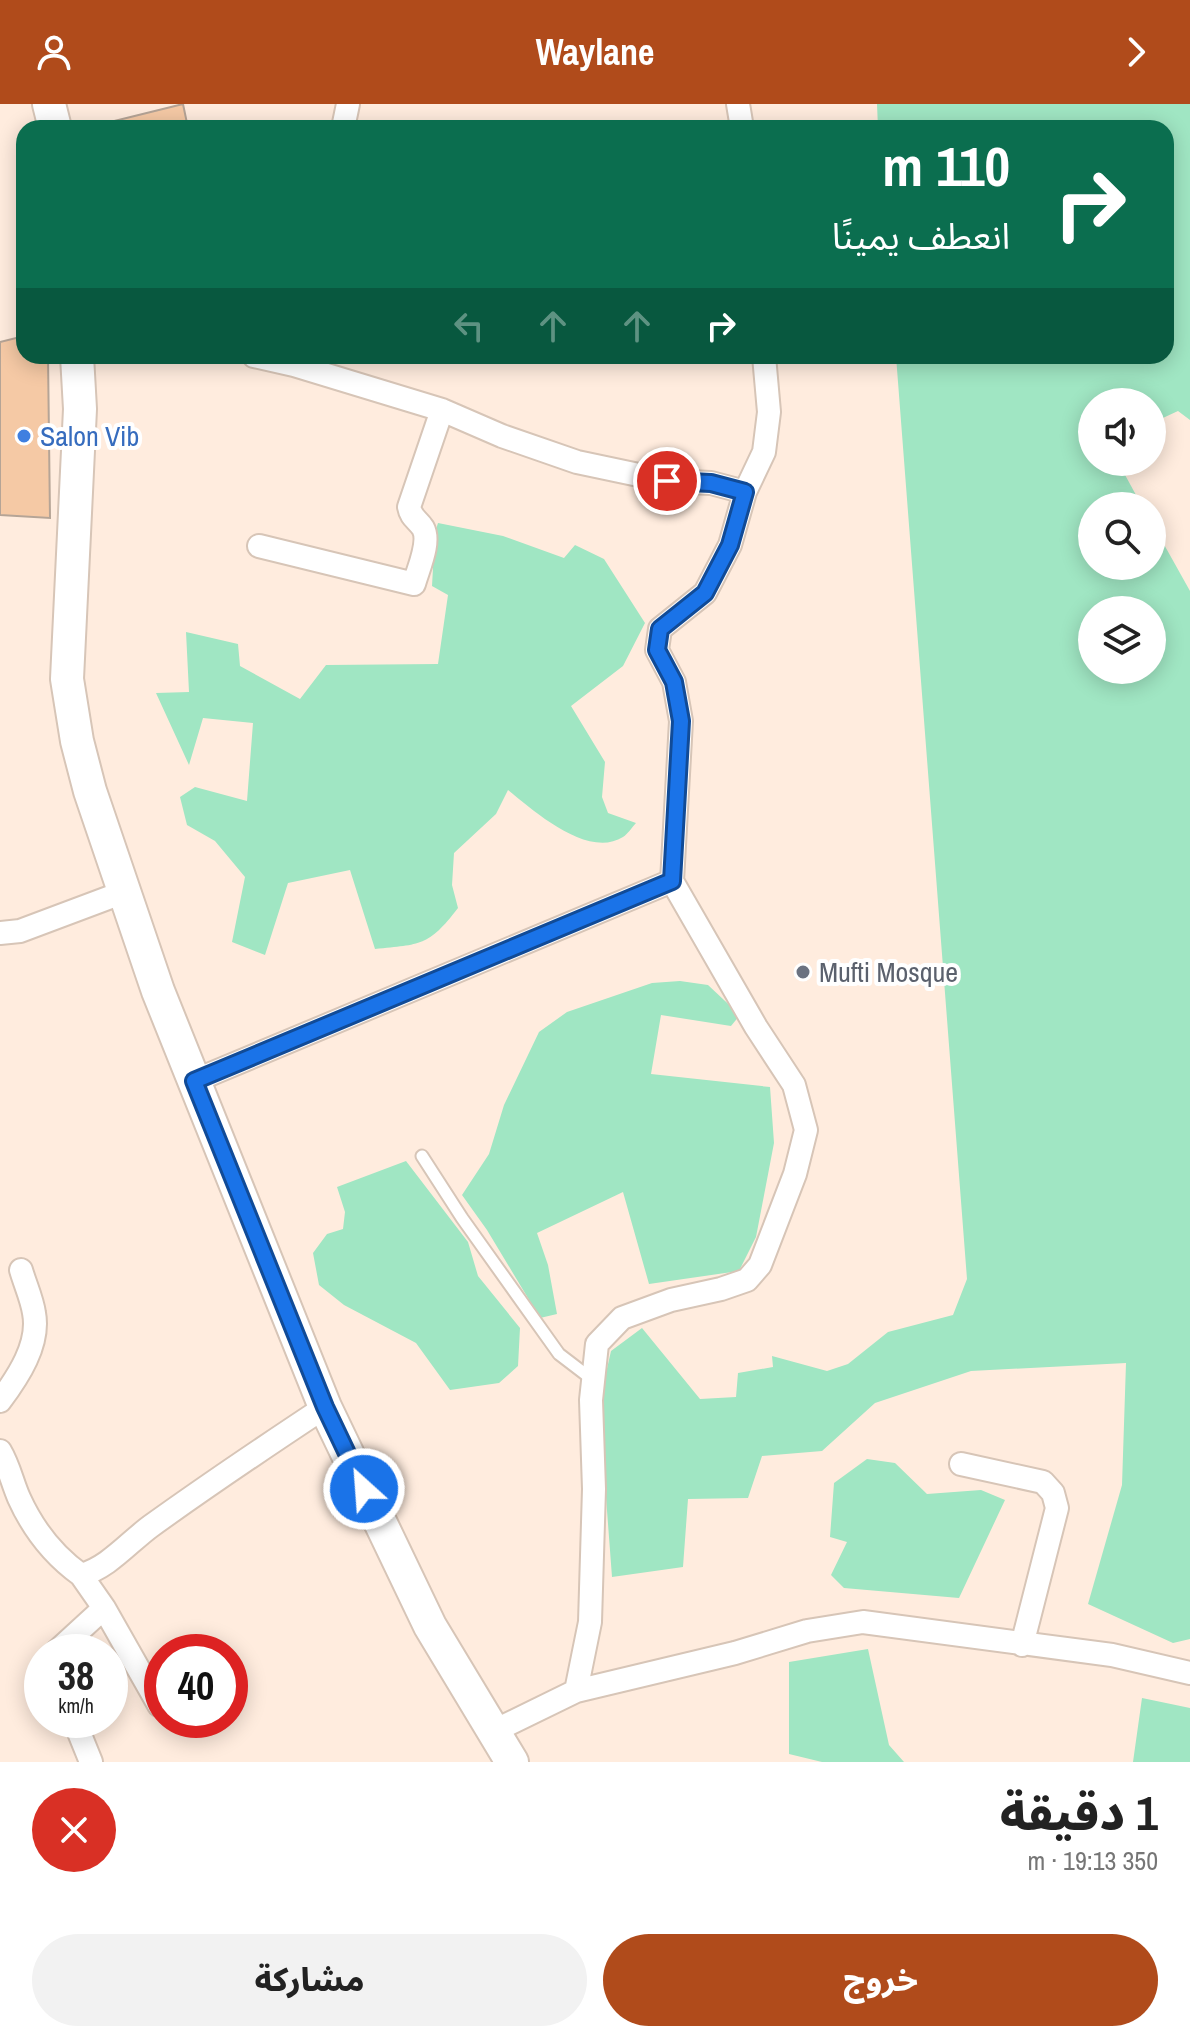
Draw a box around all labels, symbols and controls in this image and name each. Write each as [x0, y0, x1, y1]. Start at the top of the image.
text: Waylane [536, 28, 654, 76]
icon: person [32, 30, 76, 74]
icon: forward [1114, 30, 1158, 74]
text: 110 m [882, 128, 1010, 203]
icon: right [1038, 152, 1142, 256]
text: انعطف يمينًا [832, 212, 1010, 260]
icon: left [447, 304, 491, 348]
icon: ahead [531, 304, 575, 348]
icon: ahead [615, 304, 659, 348]
icon: right [699, 304, 743, 348]
map controls [1078, 388, 1166, 684]
button: sound [1078, 388, 1166, 476]
place label: Salon Vib [40, 417, 139, 455]
marker: Salon Vib [15, 427, 33, 445]
pin [633, 447, 701, 515]
icon: arrive [645, 459, 689, 503]
button: search [1078, 492, 1166, 580]
button: layers [1078, 596, 1166, 684]
place label: Mufti Mosque [819, 953, 958, 991]
marker: Mufti Mosque [794, 963, 812, 981]
position arrow [322, 1447, 406, 1531]
speed limit sign: 40 [144, 1634, 248, 1738]
text: 38 [58, 1649, 94, 1702]
text: km/h [58, 1692, 94, 1719]
text: 1 دقيقة [1000, 1780, 1158, 1845]
button: close [32, 1788, 116, 1872]
text: 350 m · 19:13 [1028, 1843, 1158, 1878]
button: مشاركة [32, 1934, 587, 2026]
button: خروج [603, 1934, 1158, 2026]

